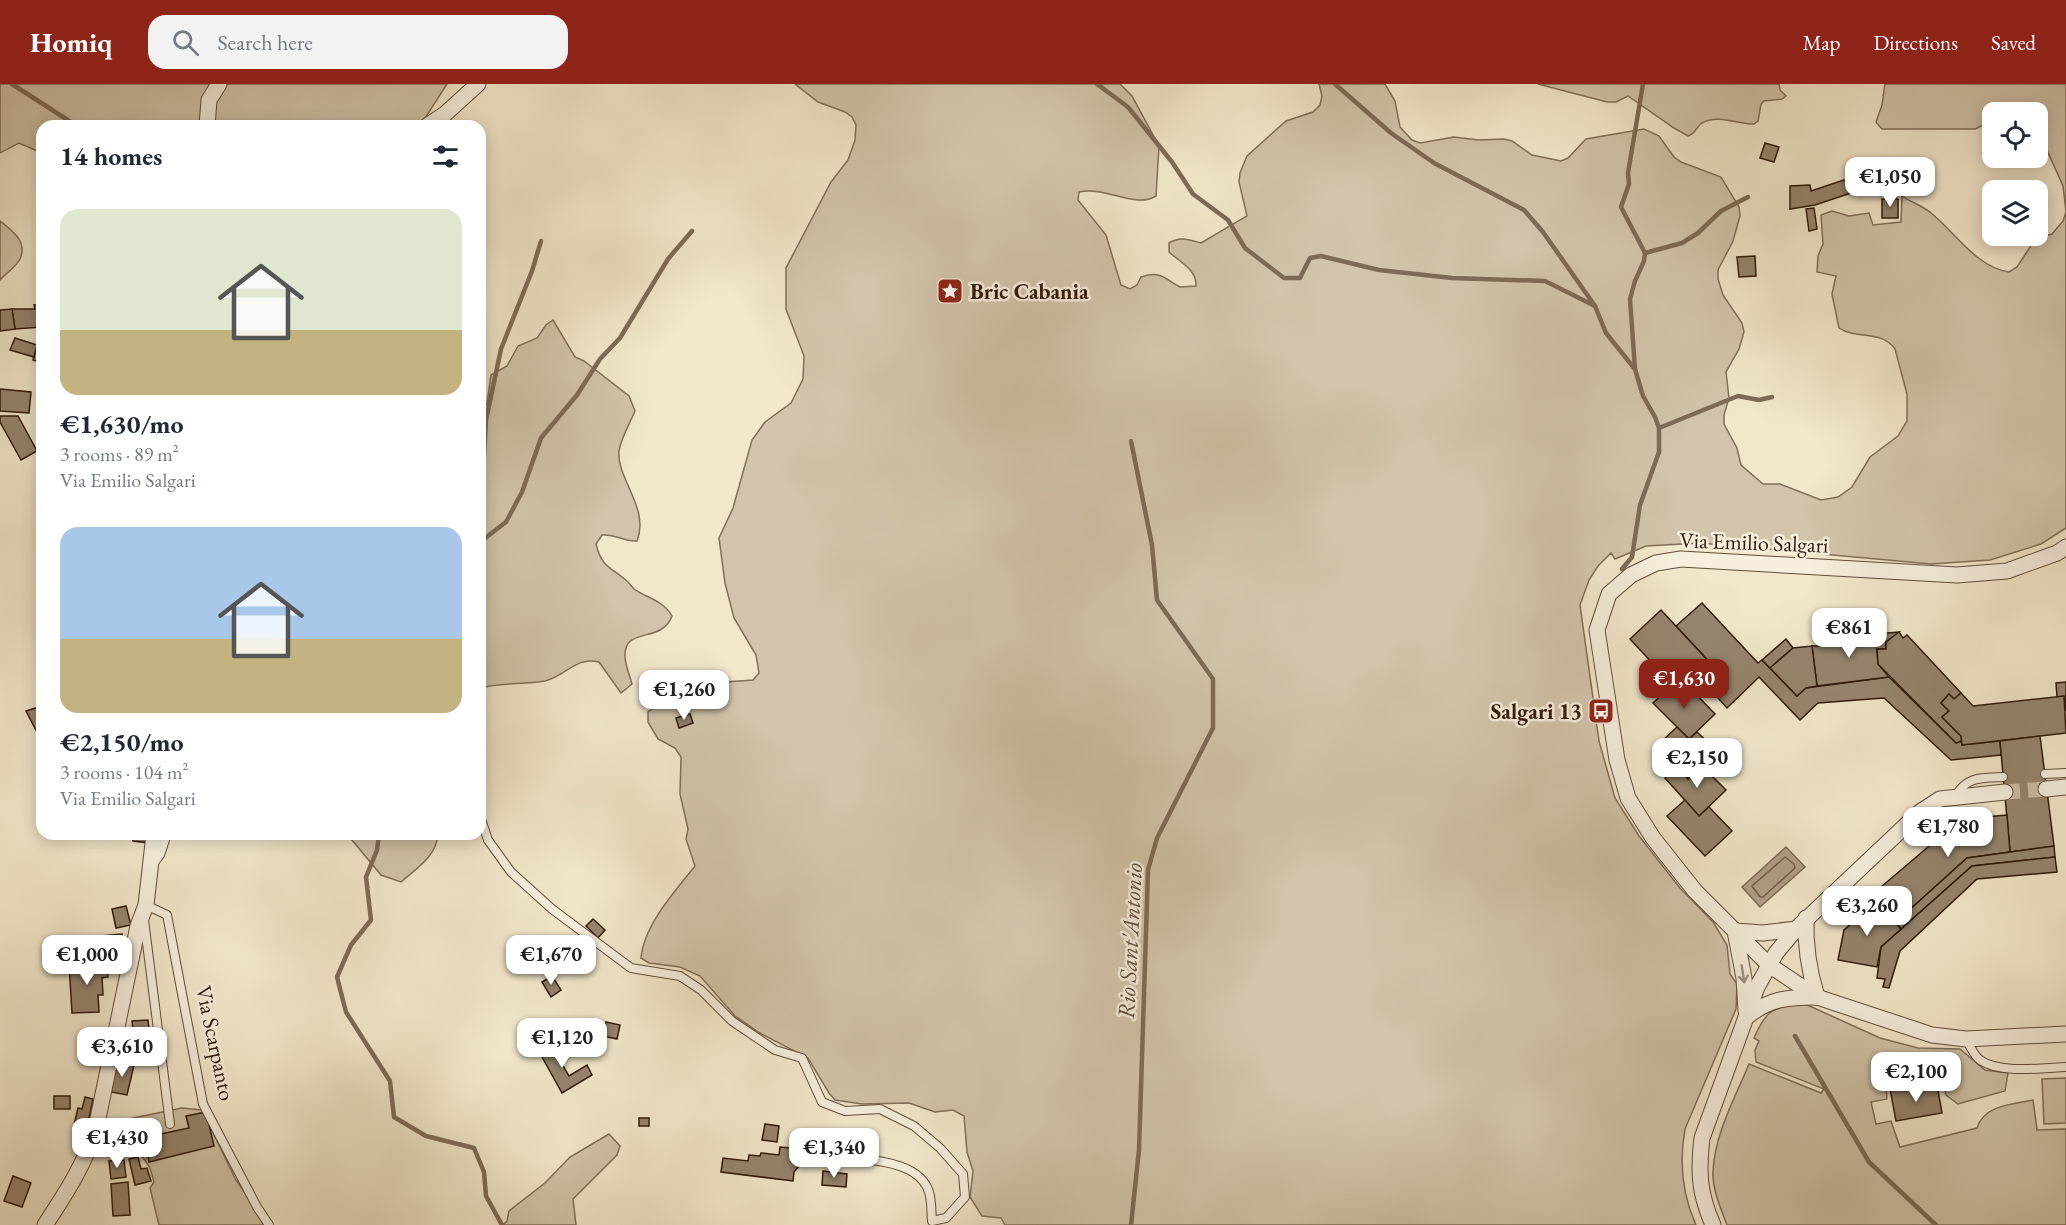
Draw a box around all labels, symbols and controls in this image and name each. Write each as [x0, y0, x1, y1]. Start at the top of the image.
search box [148, 15, 568, 69]
text: Homiq [30, 24, 112, 60]
icon: search [169, 26, 202, 59]
text: Search here [217, 28, 313, 57]
text: Map [1803, 29, 1840, 56]
text: Directions [1873, 29, 1958, 56]
text: Saved [1991, 29, 2036, 56]
map controls [1982, 102, 2048, 246]
button: locate [1982, 102, 2048, 168]
text: 14 homes [60, 139, 162, 173]
icon: filters [429, 140, 462, 173]
pin: €1,050 [1841, 157, 1939, 208]
text: €1,050 [1859, 163, 1921, 189]
button: layers [1982, 180, 2048, 246]
icon: home [207, 248, 315, 356]
place icon: Bric Cabania [935, 276, 965, 306]
place label: Bric Cabania [970, 277, 1089, 306]
text: €1,630/mo [60, 407, 184, 441]
text: 3 rooms · 89 m² [60, 441, 179, 467]
text: Via Emilio Salgari [60, 467, 196, 493]
street label: Via Emilio Salgari [1679, 525, 1829, 560]
icon: home [207, 566, 315, 674]
pin: €861 [1813, 608, 1885, 659]
text: €861 [1826, 614, 1872, 640]
pin: €1,630 [1635, 659, 1733, 710]
text: €1,630 [1653, 665, 1715, 691]
pin: €1,260 [635, 670, 733, 721]
text: €1,260 [653, 676, 715, 702]
bus stop icon: Salgari 13 [1586, 696, 1616, 726]
place label: Salgari 13 [1491, 697, 1582, 726]
text: €2,150/mo [60, 725, 184, 759]
pin: €2,150 [1648, 738, 1746, 789]
text: €2,150 [1666, 744, 1728, 770]
text: 3 rooms · 104 m² [60, 759, 188, 785]
text: Via Emilio Salgari [60, 785, 196, 811]
pin: €1,780 [1899, 807, 1997, 858]
text: €1,780 [1917, 813, 1979, 839]
water label: Rio Sant'Antonio [1110, 862, 1149, 1020]
pin: €3,260 [1818, 886, 1916, 937]
text: €3,260 [1836, 892, 1898, 918]
pin: €1,000 [38, 935, 136, 986]
pin: €1,670 [502, 935, 600, 986]
text: €1,000 [56, 941, 118, 967]
text: €1,670 [520, 941, 582, 967]
one-way arrow [1737, 963, 1748, 983]
street label: Via Scarpanto [189, 983, 242, 1103]
pin: €1,120 [513, 1018, 611, 1069]
text: €1,120 [531, 1024, 593, 1050]
pin: €3,610 [73, 1027, 171, 1078]
text: €3,610 [91, 1033, 153, 1059]
pin: €2,100 [1867, 1052, 1965, 1103]
text: €2,100 [1885, 1058, 1947, 1084]
pin: €1,430 [68, 1118, 166, 1169]
text: €1,430 [86, 1124, 148, 1150]
pin: €1,340 [785, 1128, 883, 1179]
text: €1,340 [803, 1134, 865, 1160]

